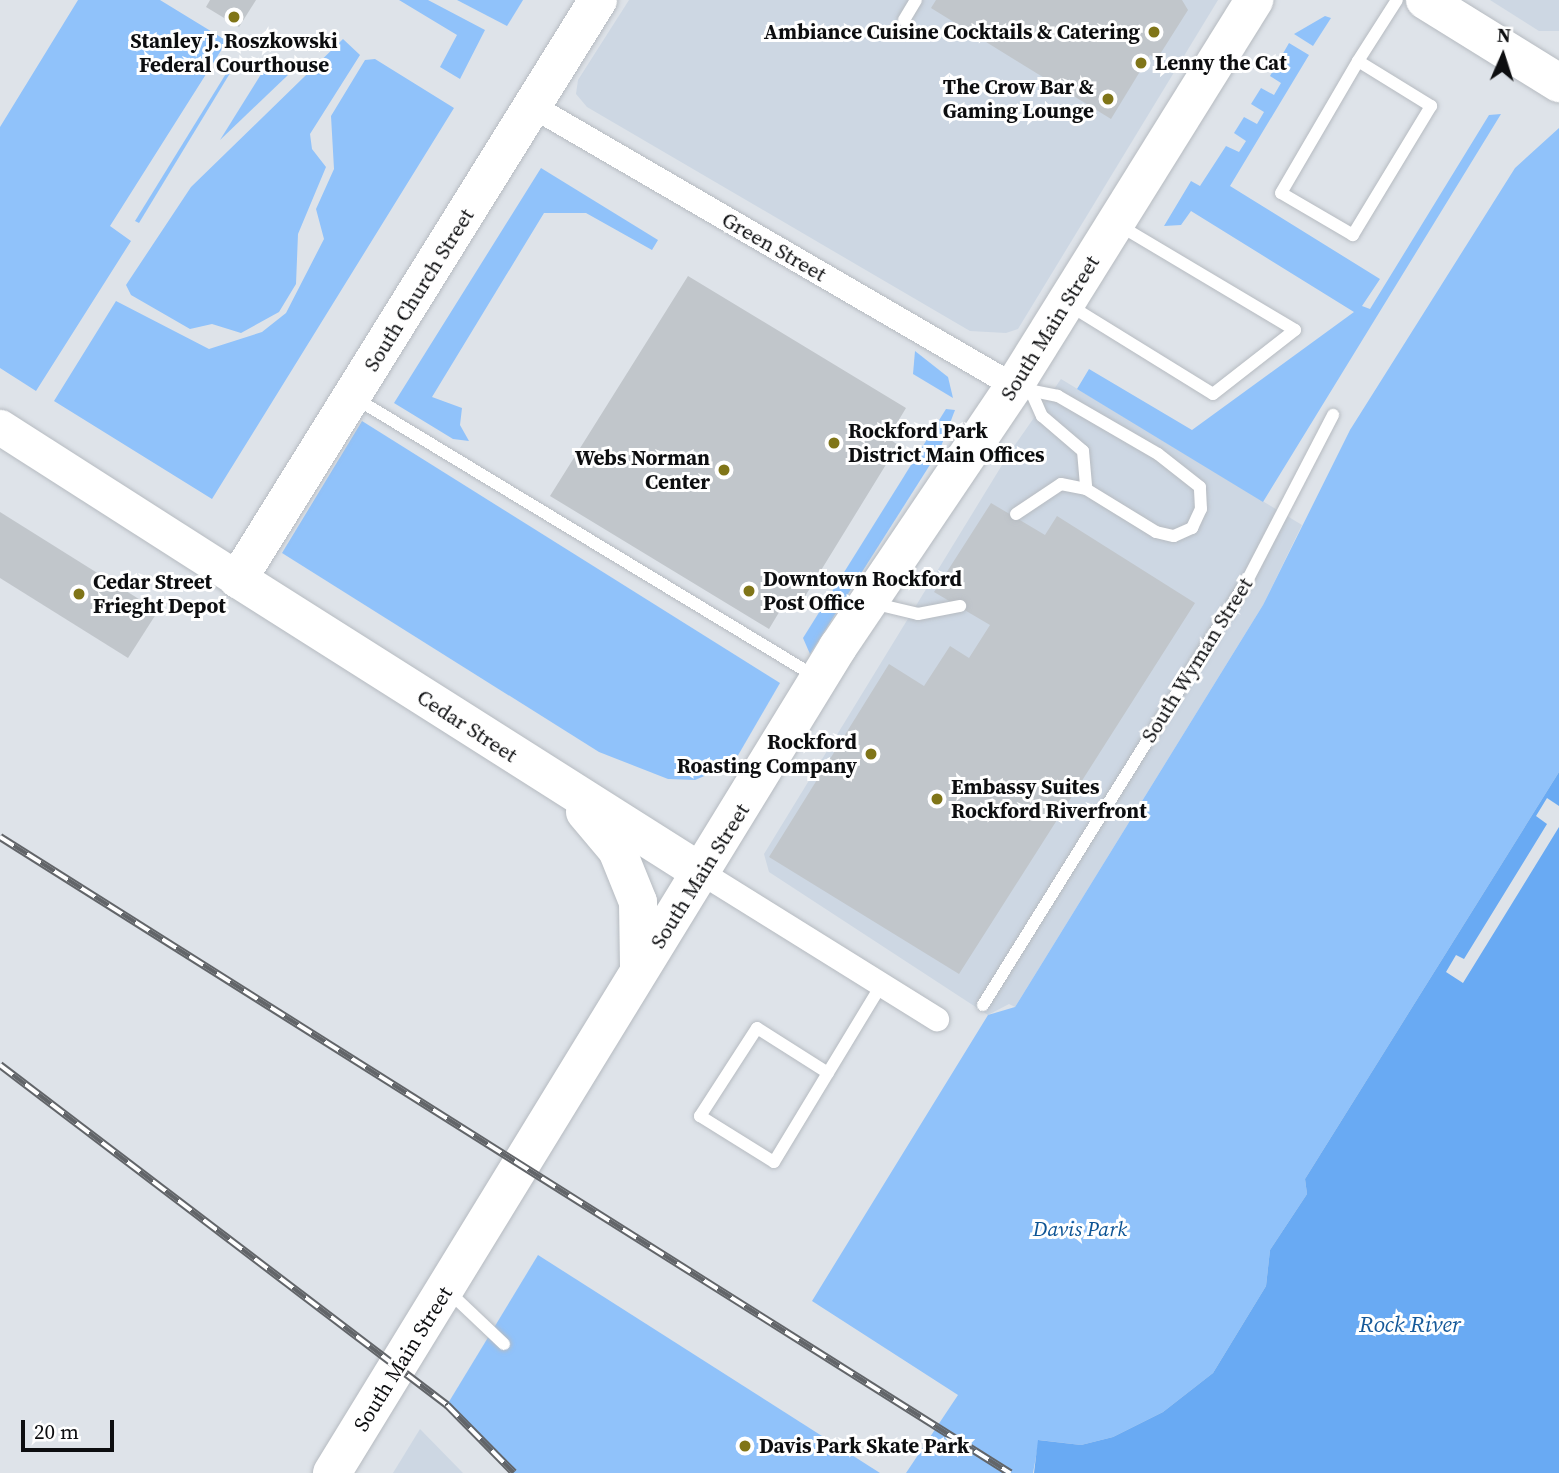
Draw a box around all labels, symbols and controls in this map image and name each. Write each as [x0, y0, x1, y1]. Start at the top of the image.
marker: Stanley J. Roszkowski Federal Courthouse [226, 9, 242, 25]
place label: Ambiance Cuisine Cocktails & Catering [764, 19, 1140, 45]
north arrow [1468, 21, 1538, 91]
text: N [1497, 22, 1512, 48]
marker: Ambiance Cuisine Cocktails & Catering [1146, 24, 1162, 40]
place label: Stanley J. Roszkowski Federal Courthouse [130, 28, 338, 78]
place label: Lenny the Cat [1155, 50, 1287, 76]
marker: Lenny the Cat [1133, 55, 1149, 71]
place label: The Crow Bar & Gaming Lounge [943, 74, 1094, 124]
marker: The Crow Bar & Gaming Lounge [1100, 91, 1116, 107]
street label: South Church Street [359, 204, 479, 376]
street label: Green Street [717, 207, 831, 287]
street label: South Main Street [995, 251, 1105, 405]
place label: Rockford Park District Main Offices [848, 418, 1045, 468]
marker: Rockford Park District Main Offices [826, 435, 842, 451]
place label: Webs Norman Center [575, 445, 710, 495]
marker: Webs Norman Center [716, 462, 732, 478]
place label: Downtown Rockford Post Office [763, 566, 962, 616]
place label: Cedar Street Frieght Depot [93, 569, 226, 619]
street label: South Wyman Street [1136, 573, 1258, 747]
marker: Downtown Rockford Post Office [741, 583, 757, 599]
marker: Cedar Street Frieght Depot [71, 586, 87, 602]
street label: Cedar Street [412, 684, 522, 768]
place label: Rockford Roasting Company [677, 729, 857, 779]
marker: Rockford Roasting Company [863, 746, 879, 762]
place label: Embassy Suites Rockford Riverfront [951, 774, 1147, 824]
marker: Embassy Suites Rockford Riverfront [929, 791, 945, 807]
street label: South Main Street [645, 799, 755, 953]
park label: Davis Park [1033, 1216, 1127, 1242]
street label: South Main Street [348, 1282, 458, 1436]
water label: Rock River [1359, 1310, 1461, 1338]
scale bar [24, 1406, 117, 1450]
text: 20 m [34, 1417, 79, 1446]
place label: Davis Park Skate Park [759, 1433, 969, 1459]
marker: Davis Park Skate Park [737, 1438, 753, 1454]

